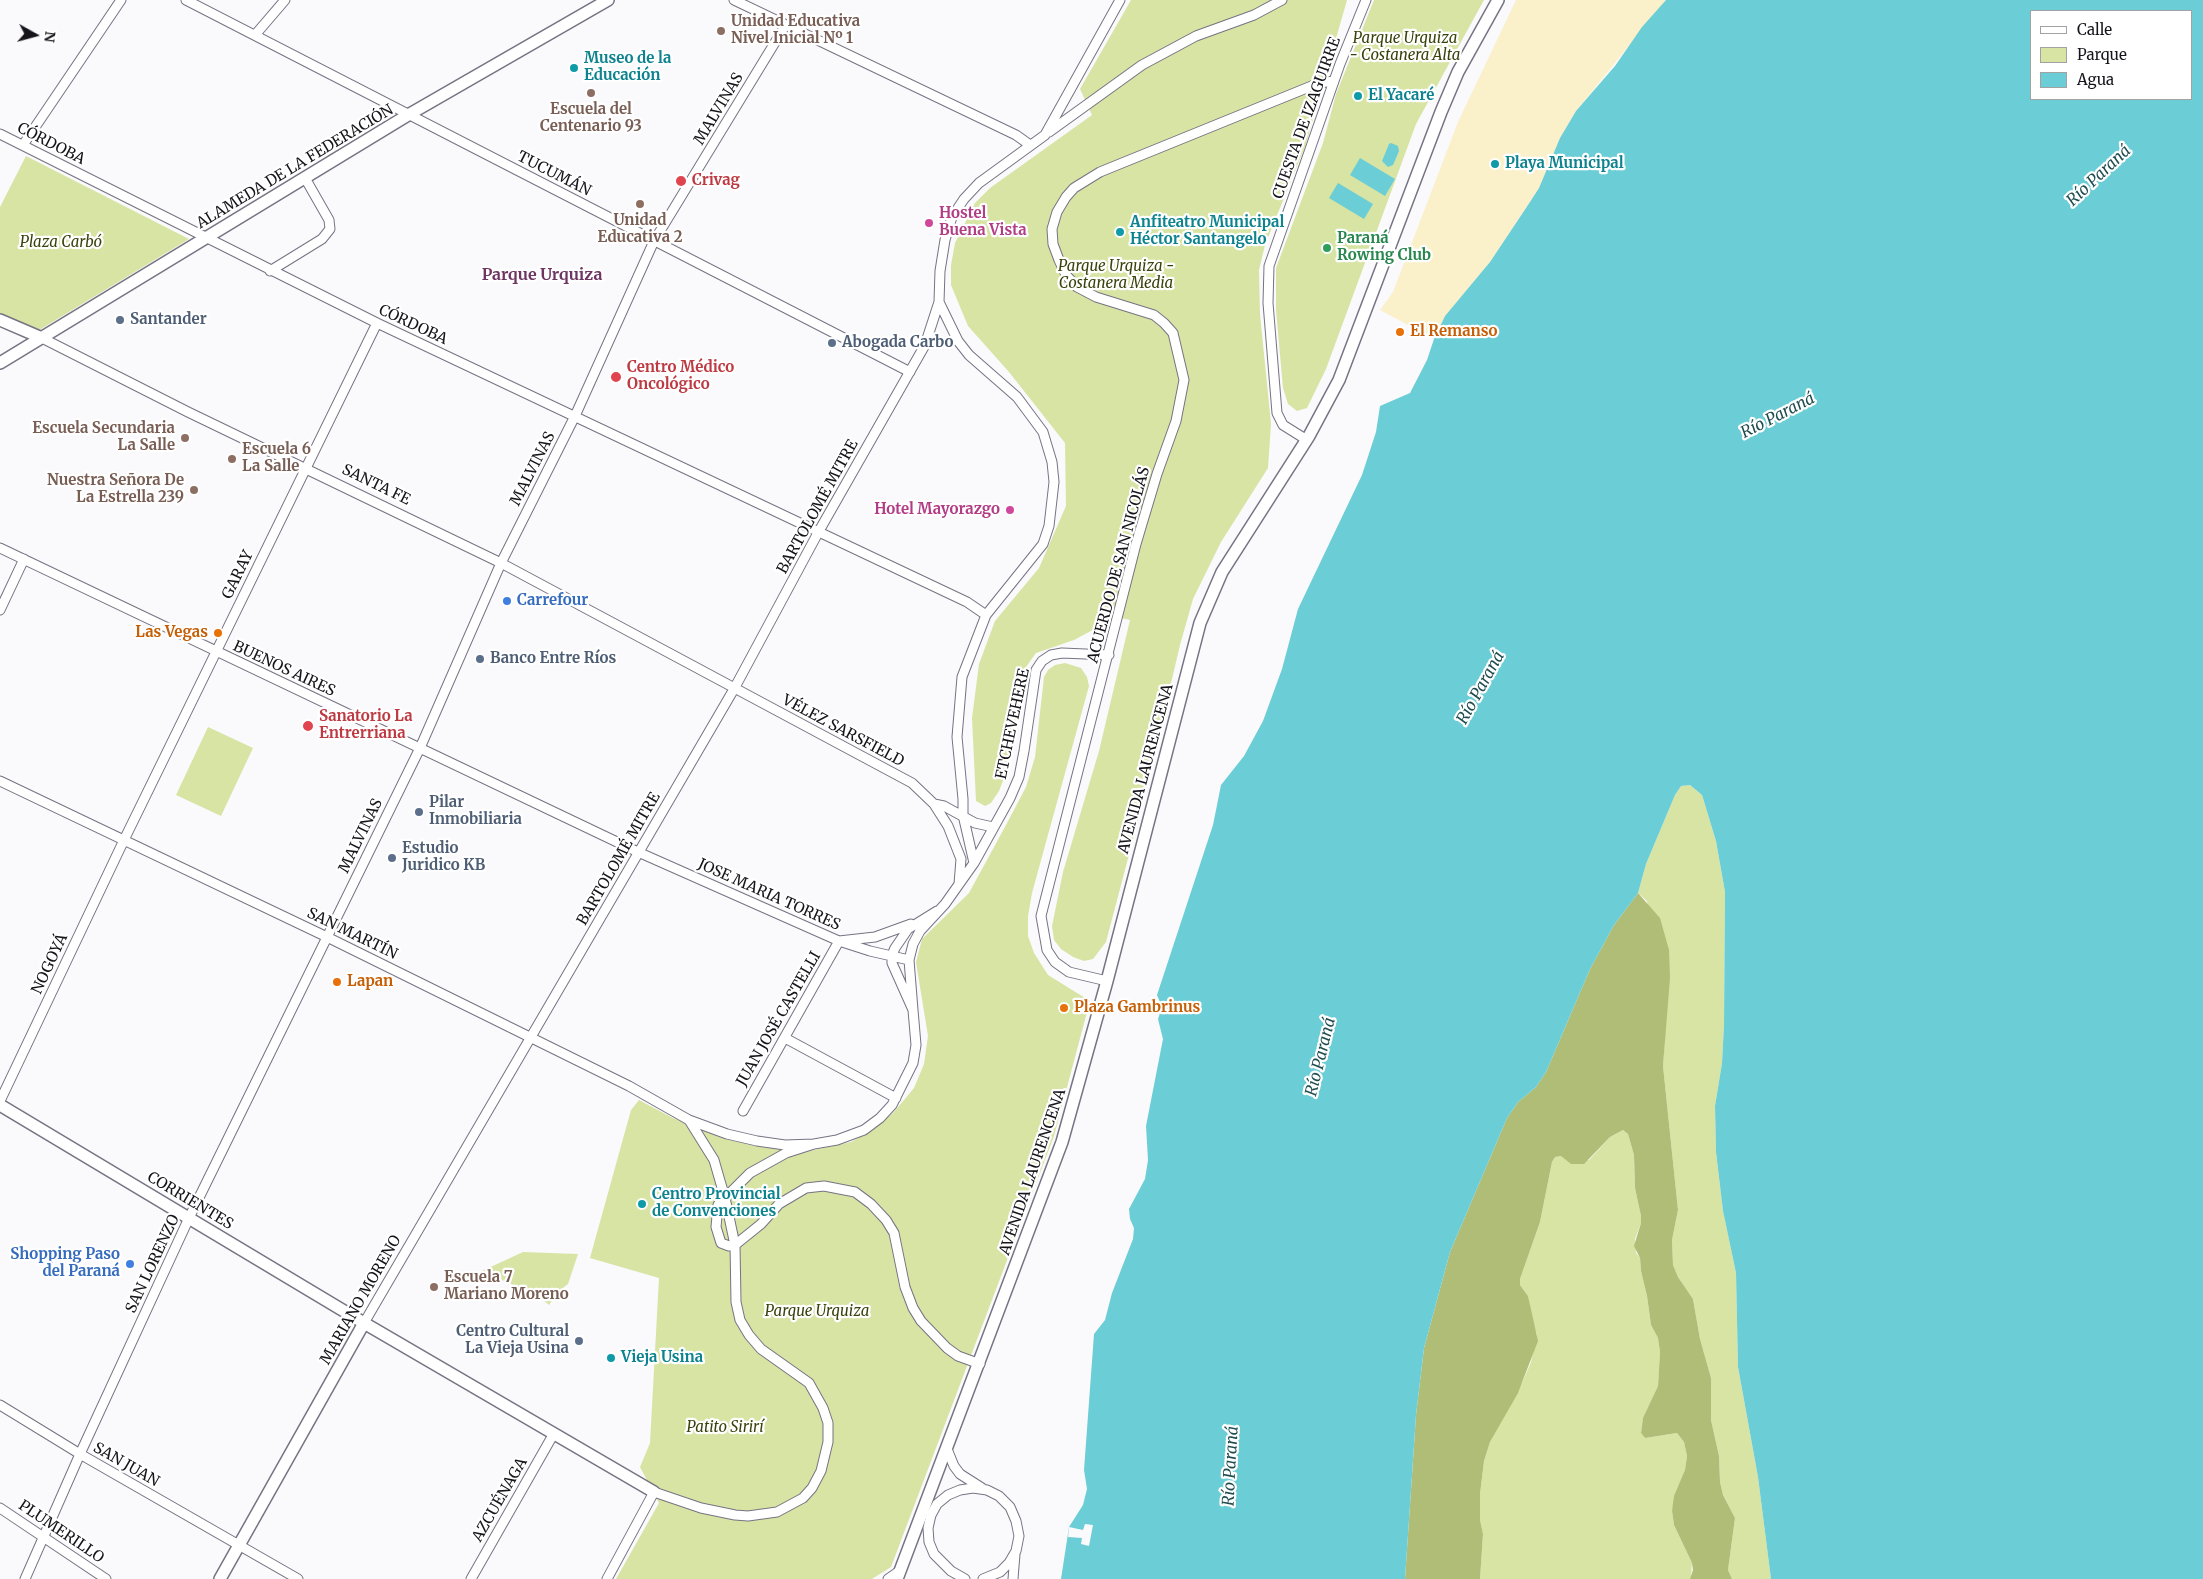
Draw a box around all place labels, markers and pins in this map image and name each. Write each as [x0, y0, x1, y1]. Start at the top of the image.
place label: Unidad Educativa Nivel Inicial Nº 1 [731, 13, 860, 48]
marker: Unidad Educativa Nivel Inicial Nº 1 [715, 25, 727, 37]
place label: Museo de la Educación [584, 50, 671, 85]
marker: Museo de la Educación [568, 62, 580, 74]
marker: Escuela del Centenario 93 [585, 87, 597, 99]
place label: El Yacaré [1368, 87, 1434, 105]
marker: El Yacaré [1352, 90, 1364, 102]
place label: Escuela del Centenario 93 [540, 101, 642, 136]
place label: Playa Municipal [1505, 155, 1624, 173]
marker: Playa Municipal [1489, 158, 1501, 170]
place label: Crivag [692, 172, 740, 190]
marker: Crivag [674, 174, 688, 188]
marker: Unidad Educativa 2 [634, 198, 646, 210]
place label: Hostel Buena Vista [939, 205, 1027, 240]
place label: Unidad Educativa 2 [598, 212, 682, 247]
place label: Anfiteatro Municipal Héctor Santangelo [1130, 214, 1284, 249]
marker: Hostel Buena Vista [923, 217, 935, 229]
marker: Anfiteatro Municipal Héctor Santangelo [1114, 226, 1126, 238]
place label: Paraná Rowing Club [1337, 230, 1431, 265]
marker: Paraná Rowing Club [1321, 242, 1333, 254]
place label: Santander [130, 311, 207, 329]
marker: Santander [114, 314, 126, 326]
place label: El Remanso [1410, 323, 1497, 341]
marker: El Remanso [1394, 326, 1406, 338]
place label: Abogada Carbo [842, 334, 954, 352]
marker: Abogada Carbo [826, 337, 838, 349]
place label: Centro Médico Oncológico [627, 359, 734, 394]
marker: Centro Médico Oncológico [609, 370, 623, 384]
place label: Escuela Secundaria La Salle [32, 420, 175, 455]
marker: Escuela Secundaria La Salle [179, 432, 191, 444]
place label: Escuela 6 La Salle [242, 441, 311, 476]
marker: Escuela 6 La Salle [226, 453, 238, 465]
place label: Nuestra Señora De La Estrella 239 [47, 472, 184, 507]
marker: Nuestra Señora De La Estrella 239 [188, 484, 200, 496]
place label: Hotel Mayorazgo [874, 501, 1000, 519]
marker: Hotel Mayorazgo [1004, 504, 1016, 516]
place label: Carrefour [517, 592, 588, 610]
marker: Carrefour [501, 595, 513, 607]
place label: Las Vegas [135, 624, 208, 642]
marker: Las Vegas [212, 627, 224, 639]
place label: Banco Entre Ríos [490, 650, 616, 668]
marker: Banco Entre Ríos [474, 653, 486, 665]
place label: Sanatorio La Entrerriana [319, 708, 413, 743]
marker: Sanatorio La Entrerriana [301, 719, 315, 733]
place label: Pilar Inmobiliaria [429, 794, 522, 829]
marker: Pilar Inmobiliaria [413, 806, 425, 818]
place label: Estudio Juridico KB [402, 840, 485, 875]
marker: Estudio Juridico KB [386, 852, 398, 864]
place label: Lapan [347, 973, 393, 991]
marker: Lapan [331, 976, 343, 988]
place label: Plaza Gambrinus [1074, 999, 1200, 1017]
marker: Plaza Gambrinus [1058, 1002, 1070, 1014]
place label: Centro Provincial de Convenciones [652, 1186, 781, 1221]
marker: Centro Provincial de Convenciones [636, 1198, 648, 1210]
place label: Shopping Paso del Paraná [10, 1246, 120, 1281]
marker: Shopping Paso del Paraná [124, 1258, 136, 1270]
place label: Escuela 7 Mariano Moreno [444, 1269, 569, 1304]
marker: Escuela 7 Mariano Moreno [428, 1281, 440, 1293]
place label: Centro Cultural La Vieja Usina [456, 1323, 569, 1358]
marker: Centro Cultural La Vieja Usina [573, 1335, 585, 1347]
place label: Vieja Usina [621, 1349, 703, 1367]
marker: Vieja Usina [605, 1352, 617, 1364]

